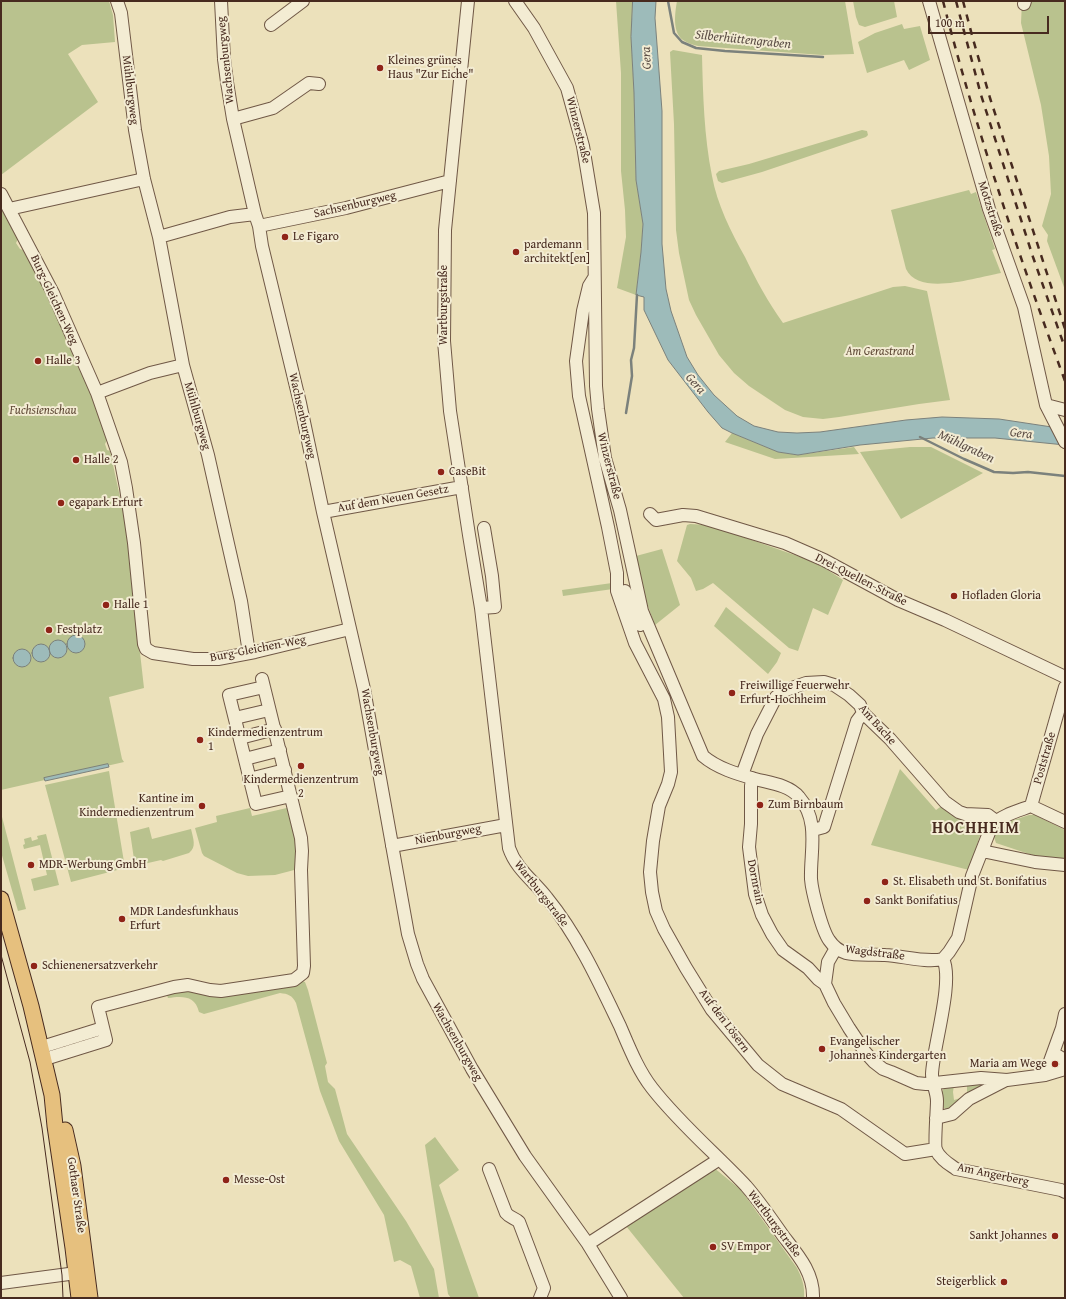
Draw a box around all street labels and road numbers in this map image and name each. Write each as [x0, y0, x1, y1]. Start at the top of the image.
street label: Wachsenburgweg [214, 16, 238, 104]
street label: Mühlburgweg [119, 54, 141, 126]
street label: Winzerstraße [563, 95, 593, 165]
street label: Motzstraße [974, 179, 1006, 239]
street label: Sachsenburgweg [312, 189, 398, 221]
street label: Burg-Gleichen-Weg [27, 253, 81, 347]
street label: Wartburgstraße [437, 265, 451, 345]
street label: Wachsenburgweg [285, 372, 319, 460]
street label: Mühlburgweg [180, 380, 214, 452]
street label: Winzerstraße [594, 431, 624, 501]
street label: Auf dem Neuen Gesetz [336, 482, 450, 516]
street label: Drei-Quellen-Straße [813, 551, 909, 609]
street label: Burg-Gleichen-Weg [209, 633, 307, 665]
street label: Wachsenburgweg [357, 687, 387, 777]
street label: Am Bache [855, 702, 899, 748]
street label: Poststraße [1031, 730, 1059, 786]
street label: Nienburgweg [414, 822, 482, 848]
street label: Wartburgstraße [511, 858, 571, 930]
street label: Dornrain [744, 858, 766, 906]
street label: Wagdstraße [844, 942, 906, 964]
street label: Auf den Lösern [695, 986, 753, 1056]
street label: Wachsenburgweg [429, 1000, 485, 1084]
street label: Gothaer Straße [64, 1156, 88, 1234]
street label: Am Angerberg [956, 1160, 1030, 1190]
street label: Wartburgstraße [744, 1188, 804, 1260]

